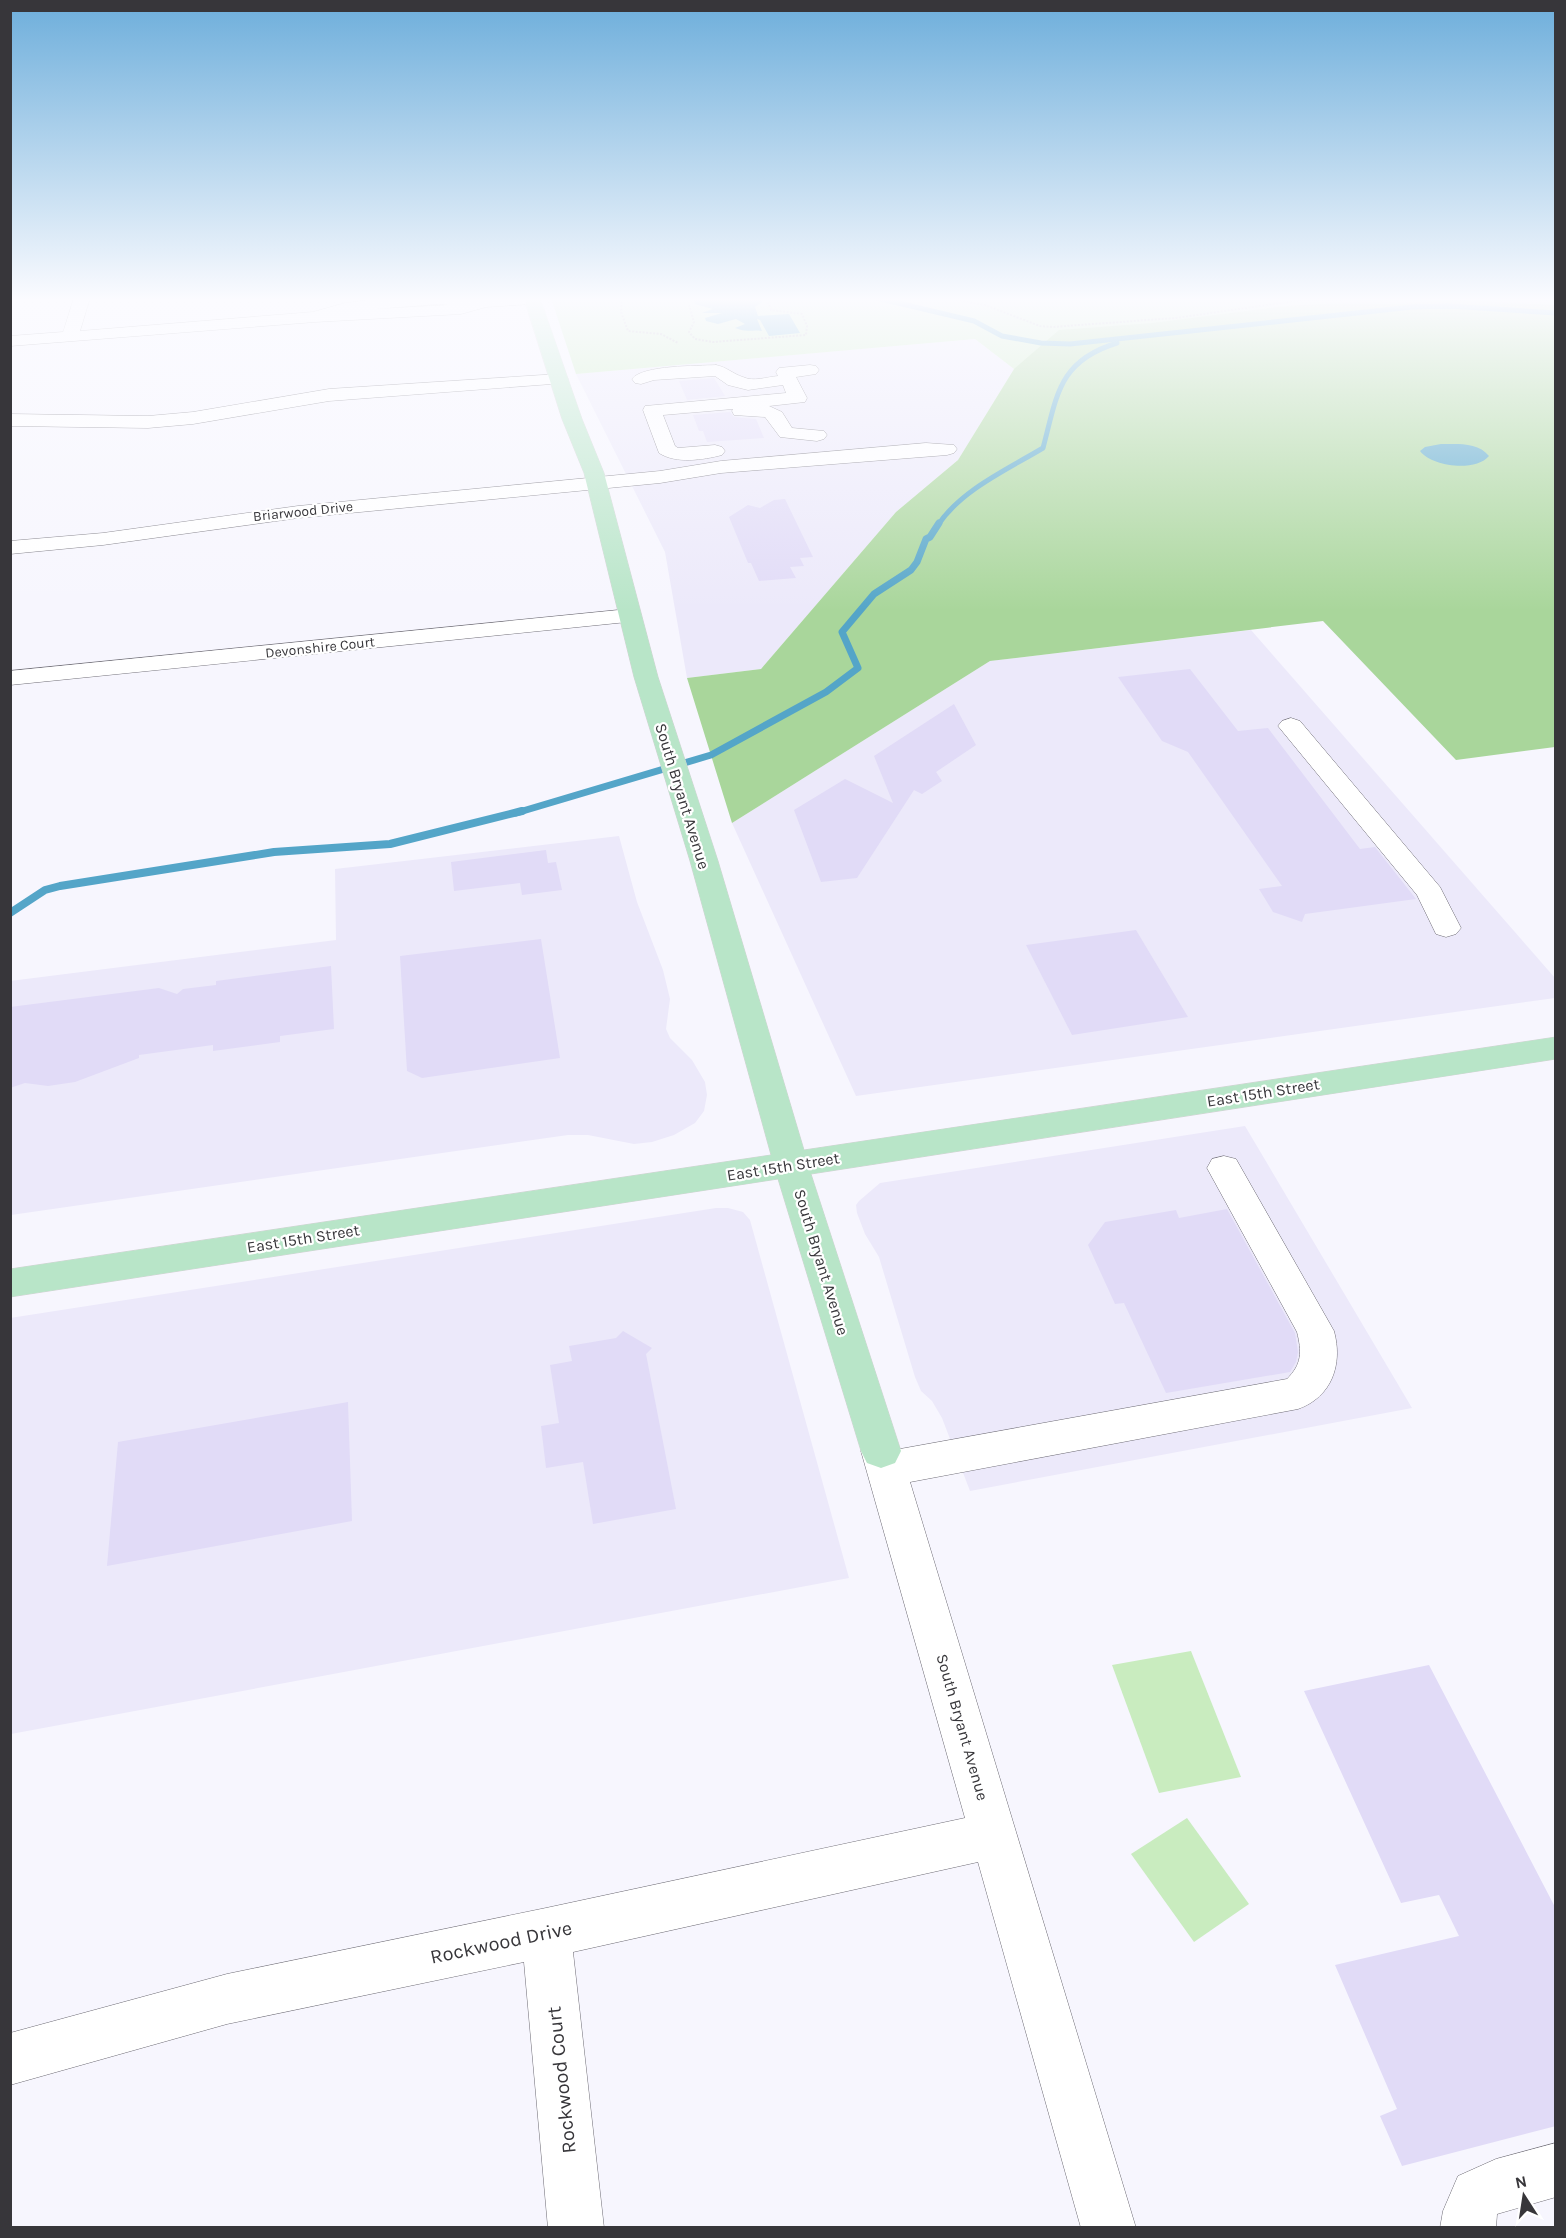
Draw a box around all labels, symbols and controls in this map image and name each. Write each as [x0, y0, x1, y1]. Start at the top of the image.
street label: Briarwood Drive [252, 498, 354, 525]
street label: Devonshire Court [264, 633, 376, 662]
street label: South Bryant Avenue [651, 721, 714, 871]
street label: East 15th Street [1205, 1074, 1321, 1111]
street label: East 15th Street [725, 1148, 841, 1185]
street label: South Bryant Avenue [790, 1187, 853, 1337]
street label: East 15th Street [245, 1220, 361, 1257]
street label: South Bryant Avenue [932, 1652, 993, 1803]
street label: Rockwood Drive [428, 1916, 574, 1969]
street label: Rockwood Court [542, 2005, 581, 2155]
north arrow [1494, 2166, 1554, 2226]
text: N [1513, 2171, 1529, 2192]

